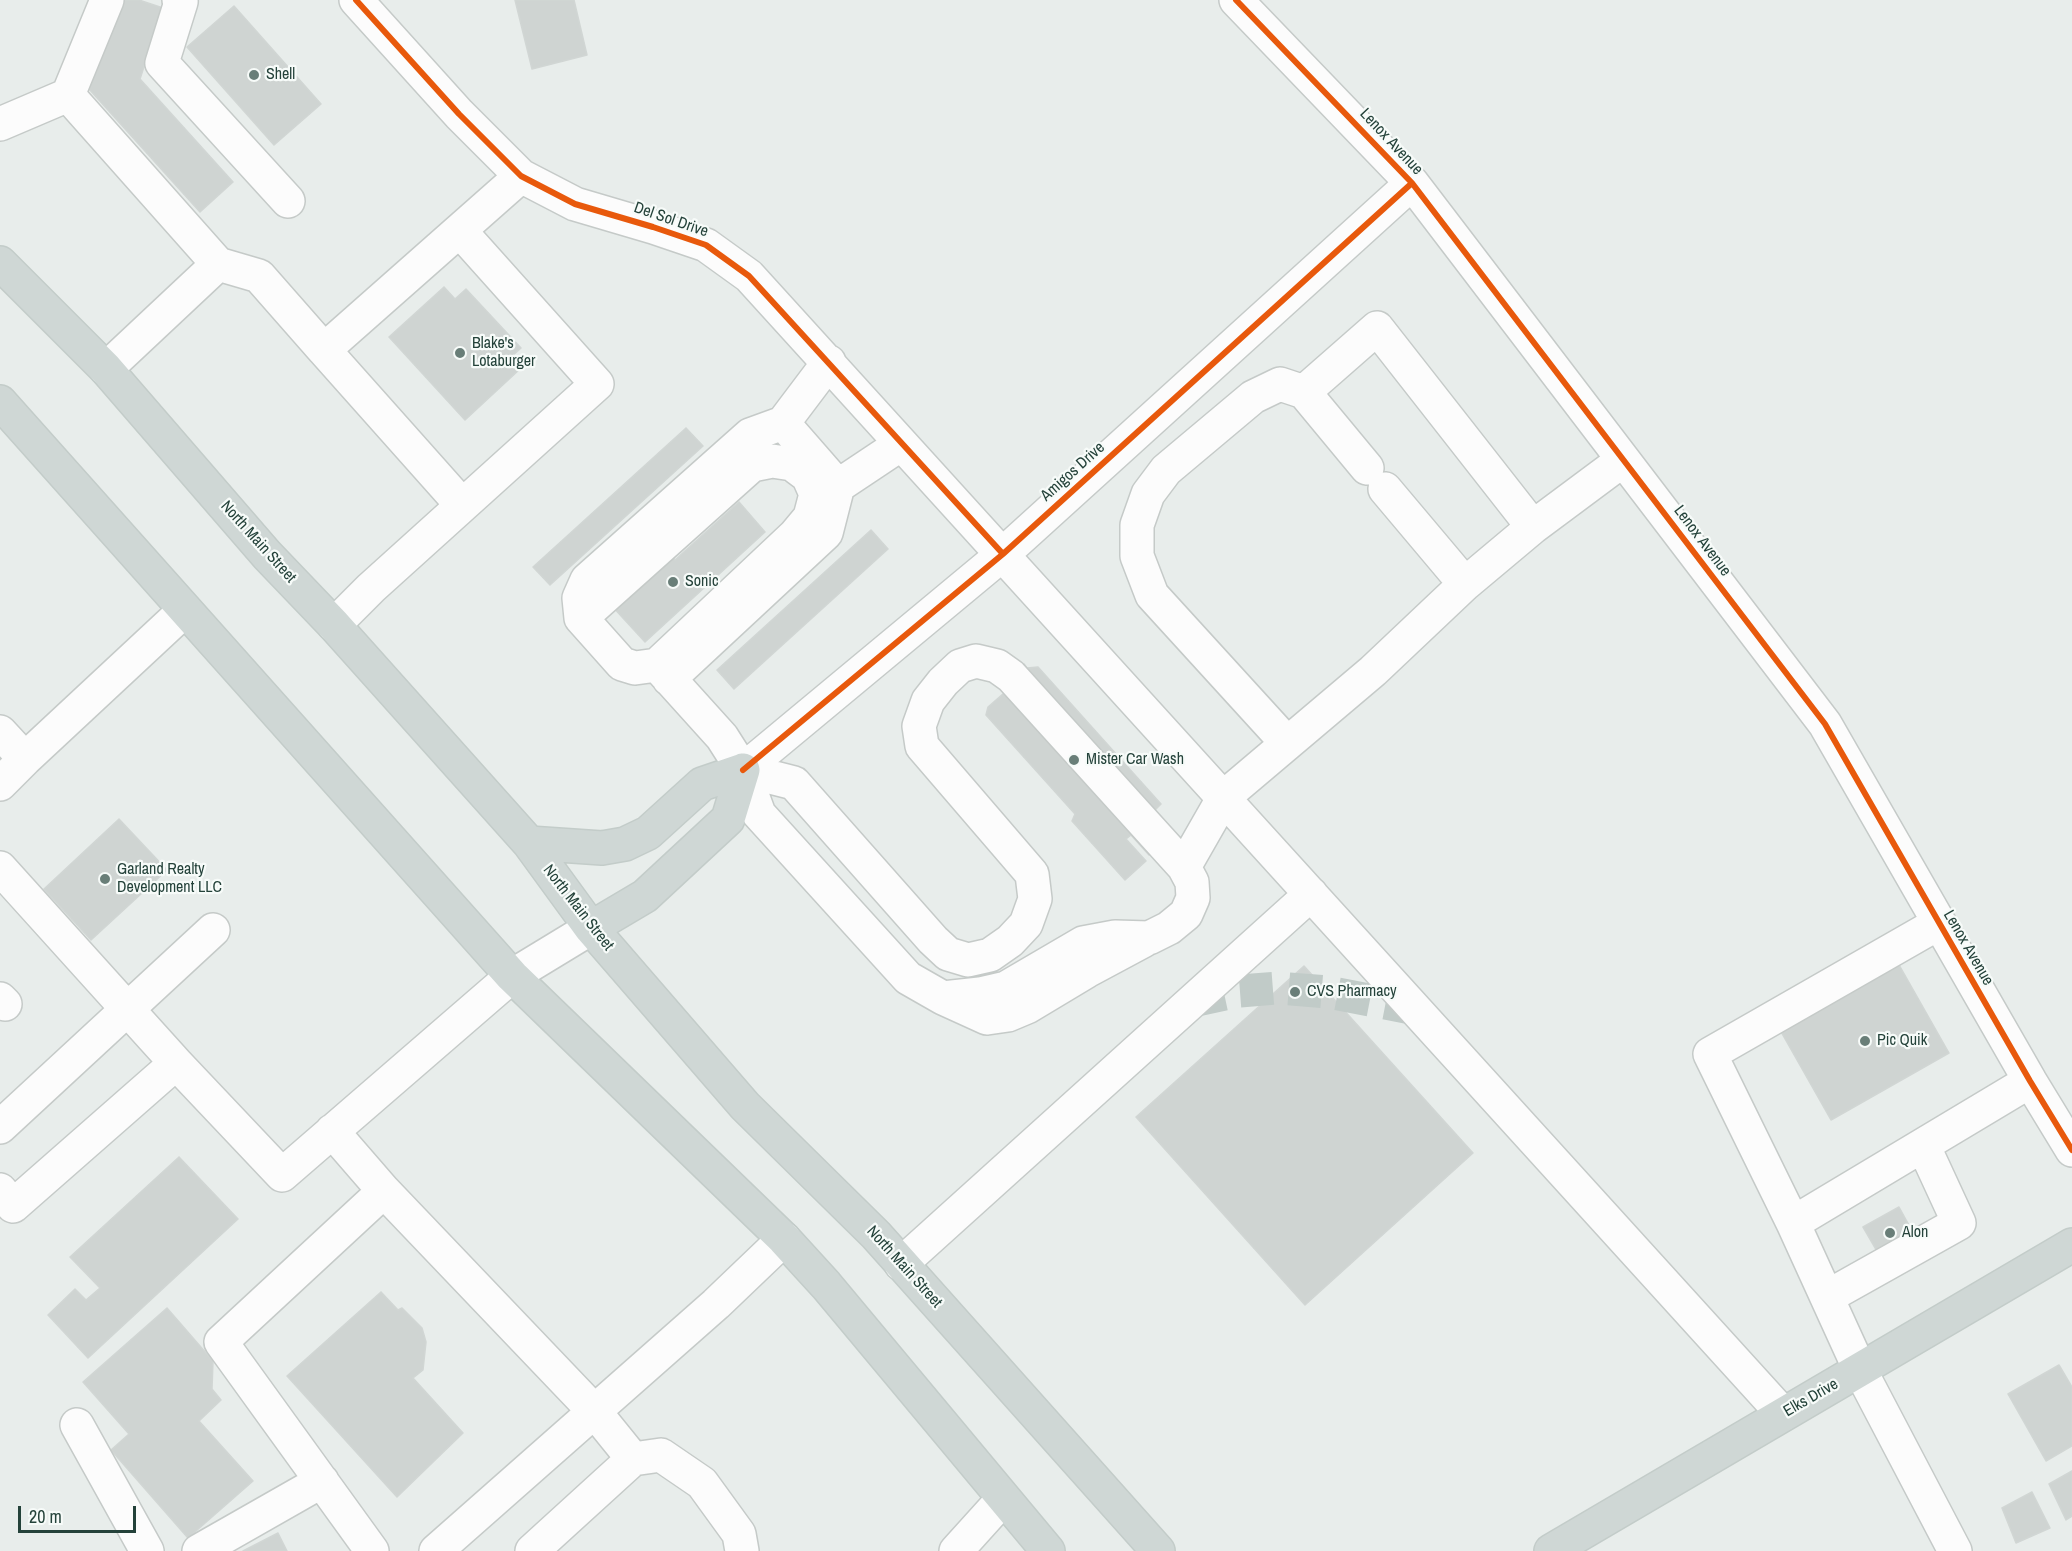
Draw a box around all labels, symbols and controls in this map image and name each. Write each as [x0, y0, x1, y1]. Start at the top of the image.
place label: Shell [266, 65, 295, 85]
marker: Shell [247, 68, 261, 82]
street label: Lenox Avenue [1355, 105, 1427, 179]
street label: Del Sol Drive [631, 198, 711, 242]
place label: Blake's Lotaburger [472, 334, 535, 372]
marker: Blake's Lotaburger [453, 346, 467, 360]
street label: Amigos Drive [1037, 438, 1109, 506]
street label: North Main Street [216, 497, 300, 587]
street label: Lenox Avenue [1669, 502, 1735, 580]
place label: Sonic [685, 572, 719, 592]
marker: Sonic [666, 575, 680, 589]
place label: Mister Car Wash [1086, 750, 1184, 770]
marker: Mister Car Wash [1067, 753, 1081, 767]
place label: Garland Realty Development LLC [117, 860, 222, 898]
street label: North Main Street [539, 861, 617, 955]
marker: Garland Realty Development LLC [98, 872, 112, 886]
street label: Lenox Avenue [1939, 907, 1997, 989]
place label: CVS Pharmacy [1307, 982, 1397, 1002]
marker: CVS Pharmacy [1288, 985, 1302, 999]
place label: Pic Quik [1877, 1031, 1927, 1051]
marker: Pic Quik [1858, 1034, 1872, 1048]
street label: North Main Street [862, 1222, 946, 1312]
place label: Alon [1902, 1223, 1928, 1243]
marker: Alon [1883, 1226, 1897, 1240]
street label: Elks Drive [1780, 1375, 1842, 1421]
scale bar [21, 1494, 140, 1532]
text: 20 m [29, 1504, 62, 1529]

